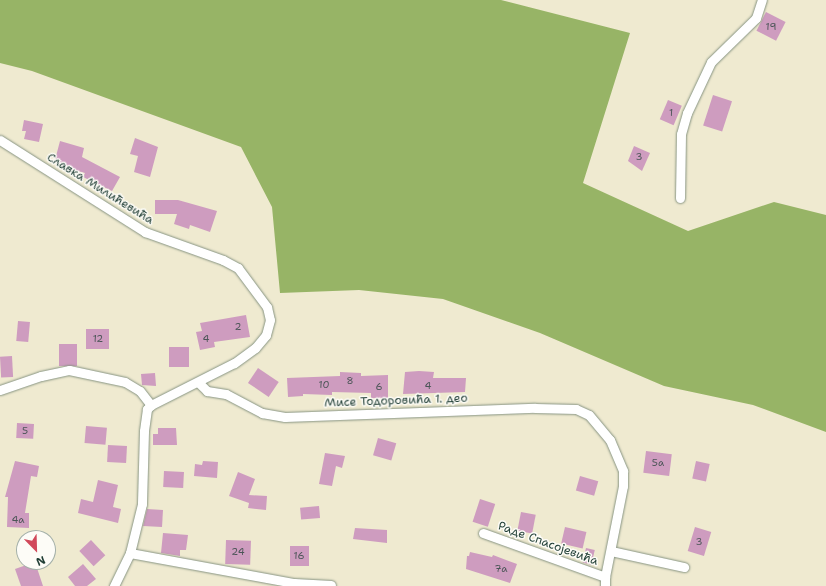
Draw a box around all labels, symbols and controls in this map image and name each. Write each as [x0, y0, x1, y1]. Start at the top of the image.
house number: 19 [766, 21, 776, 33]
house number: 1 [669, 107, 673, 119]
street label: Славка Милићевића [44, 150, 156, 228]
house number: 3 [636, 151, 642, 163]
house number: 2 [235, 321, 241, 333]
house number: 12 [93, 333, 103, 345]
house number: 4 [203, 333, 209, 345]
house number: 8 [347, 375, 353, 387]
house number: 10 [319, 379, 329, 391]
house number: 4 [425, 380, 431, 392]
house number: 6 [376, 381, 382, 393]
street label: Мисе Тодоровића 1. део [324, 391, 468, 411]
house number: 5 [22, 425, 28, 437]
house number: 5a [652, 457, 664, 469]
house number: 4a [11, 514, 25, 526]
street label: Раде Спасојевића [496, 519, 600, 569]
north arrow [16, 530, 56, 570]
house number: 3 [696, 536, 702, 548]
house number: 24 [231, 546, 245, 558]
house number: 16 [294, 550, 304, 562]
text: N [34, 552, 47, 569]
house number: 7a [495, 563, 507, 575]

